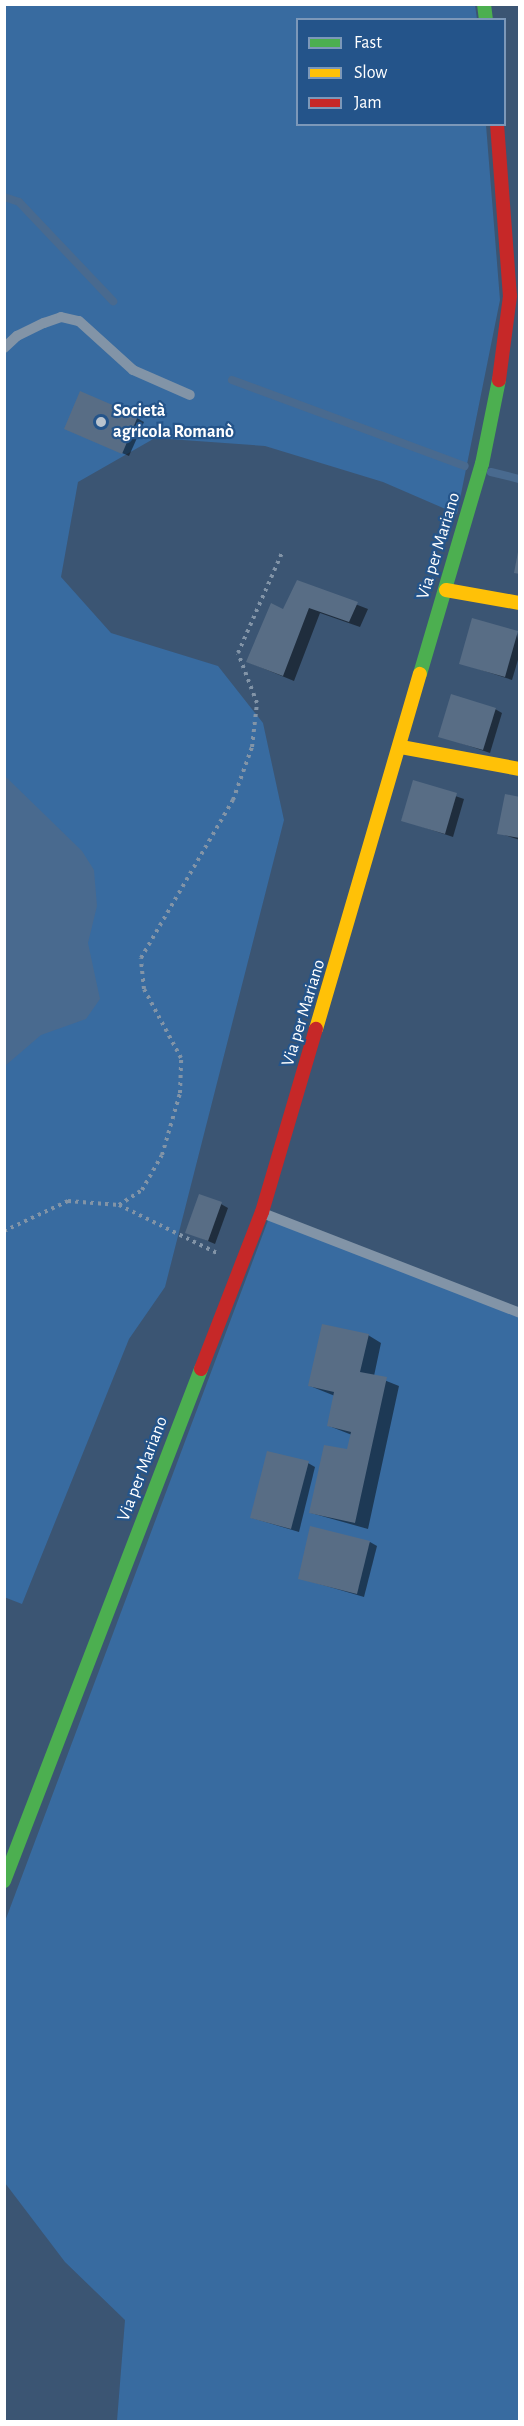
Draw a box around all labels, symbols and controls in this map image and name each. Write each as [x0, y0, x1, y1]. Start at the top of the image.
legend [296, 18, 506, 126]
text: Fast [354, 34, 382, 52]
text: Slow [354, 64, 387, 82]
text: Jam [354, 94, 382, 112]
place label: Società agricola Romanò [113, 401, 234, 444]
marker: Società agricola Romanò [94, 415, 108, 429]
street label: Via per Mariano [412, 490, 466, 602]
street label: Via per Mariano [277, 957, 331, 1069]
street label: Via per Mariano [113, 1413, 173, 1525]

